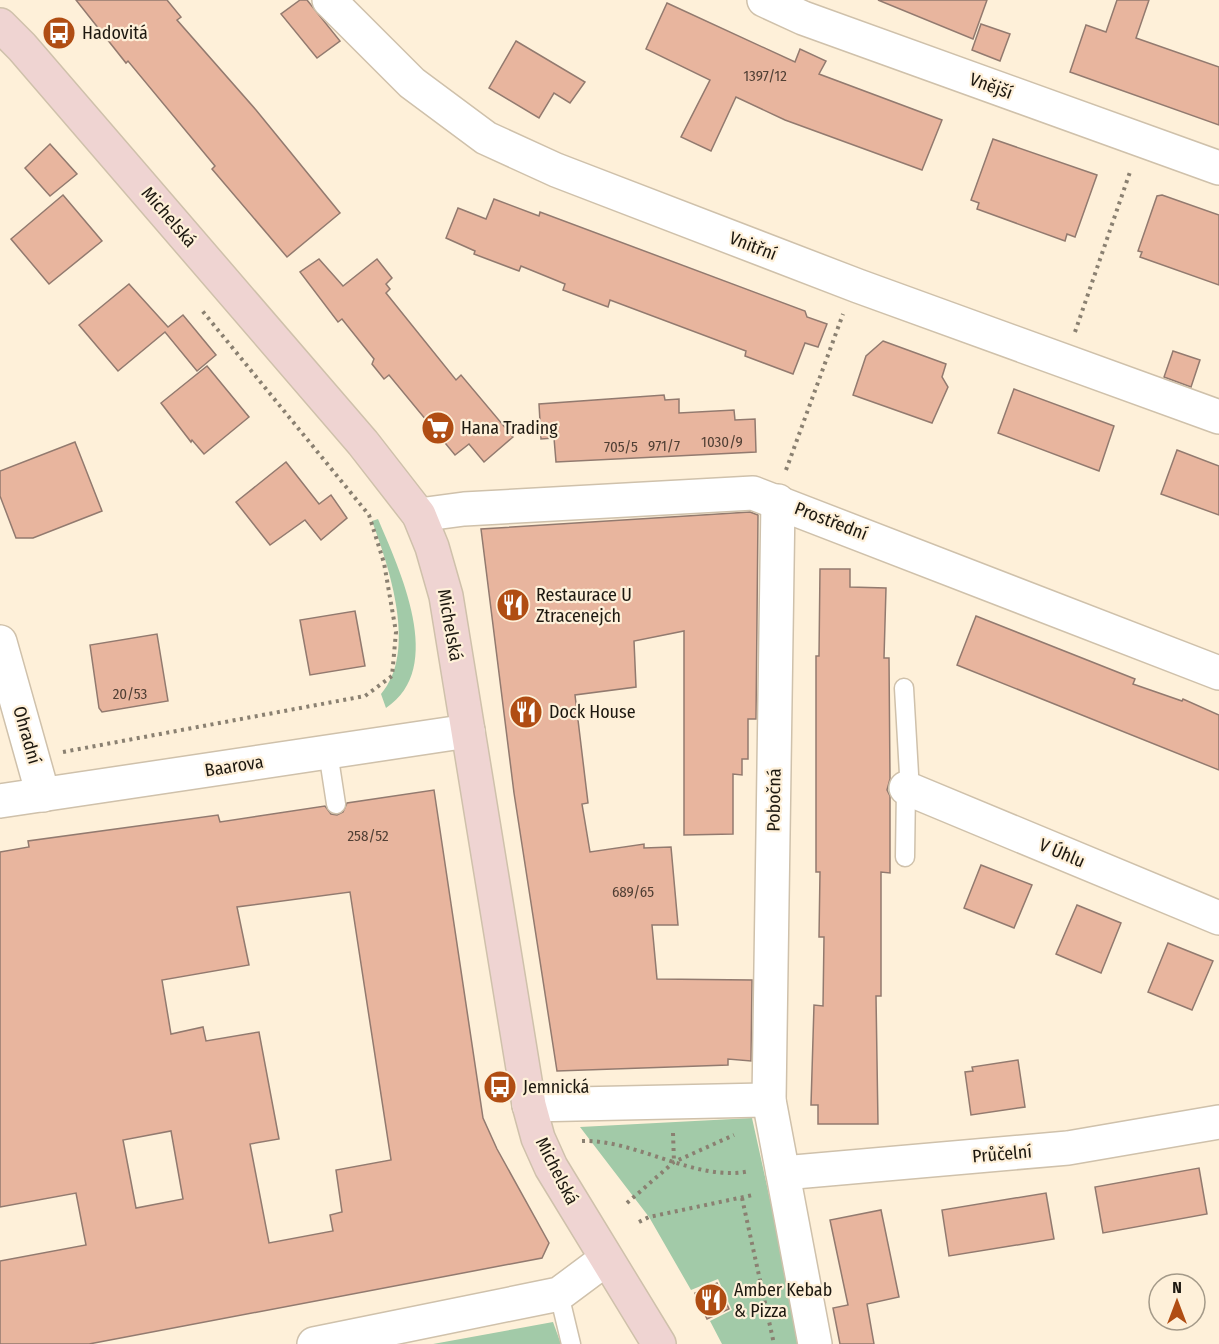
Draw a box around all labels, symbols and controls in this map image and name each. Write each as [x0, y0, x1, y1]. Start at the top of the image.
bus stop icon: Hadovitá [41, 15, 77, 51]
place label: Hadovitá [82, 22, 148, 44]
house number: 1397/12 [743, 67, 787, 85]
street label: Vnější [967, 68, 1016, 104]
street label: Michelská [137, 182, 201, 252]
street label: Vnitřní [726, 227, 780, 265]
supermarket icon: Hana Trading [420, 410, 456, 446]
place label: Hana Trading [461, 417, 558, 439]
house number: 1030/9 [701, 433, 743, 451]
house number: 971/7 [648, 437, 680, 455]
house number: 705/5 [604, 438, 638, 456]
street label: Prostřední [791, 497, 871, 545]
place label: Restaurace U Ztracenejch [536, 584, 632, 627]
street label: Michelská [433, 587, 467, 663]
restaurant icon: Restaurace U Ztracenejch [495, 587, 531, 623]
house number: 20/53 [113, 685, 148, 703]
restaurant icon: Dock House [508, 694, 544, 730]
place label: Dock House [549, 701, 636, 723]
street label: Ohradní [8, 704, 46, 767]
street label: Baarova [203, 750, 265, 781]
street label: Pobočná [762, 768, 786, 832]
house number: 258/52 [347, 827, 389, 845]
street label: V Úhlu [1036, 833, 1089, 872]
house number: 689/65 [612, 883, 654, 901]
bus stop icon: Jemnická [482, 1069, 518, 1105]
place label: Jemnická [523, 1076, 589, 1098]
street label: Michelská [531, 1134, 583, 1209]
street label: Průčelní [971, 1140, 1033, 1168]
north arrow [1147, 1272, 1207, 1332]
text: N [1172, 1278, 1182, 1297]
place label: Amber Kebab & Pizza [734, 1279, 832, 1322]
restaurant icon: Amber Kebab & Pizza [693, 1282, 729, 1318]

